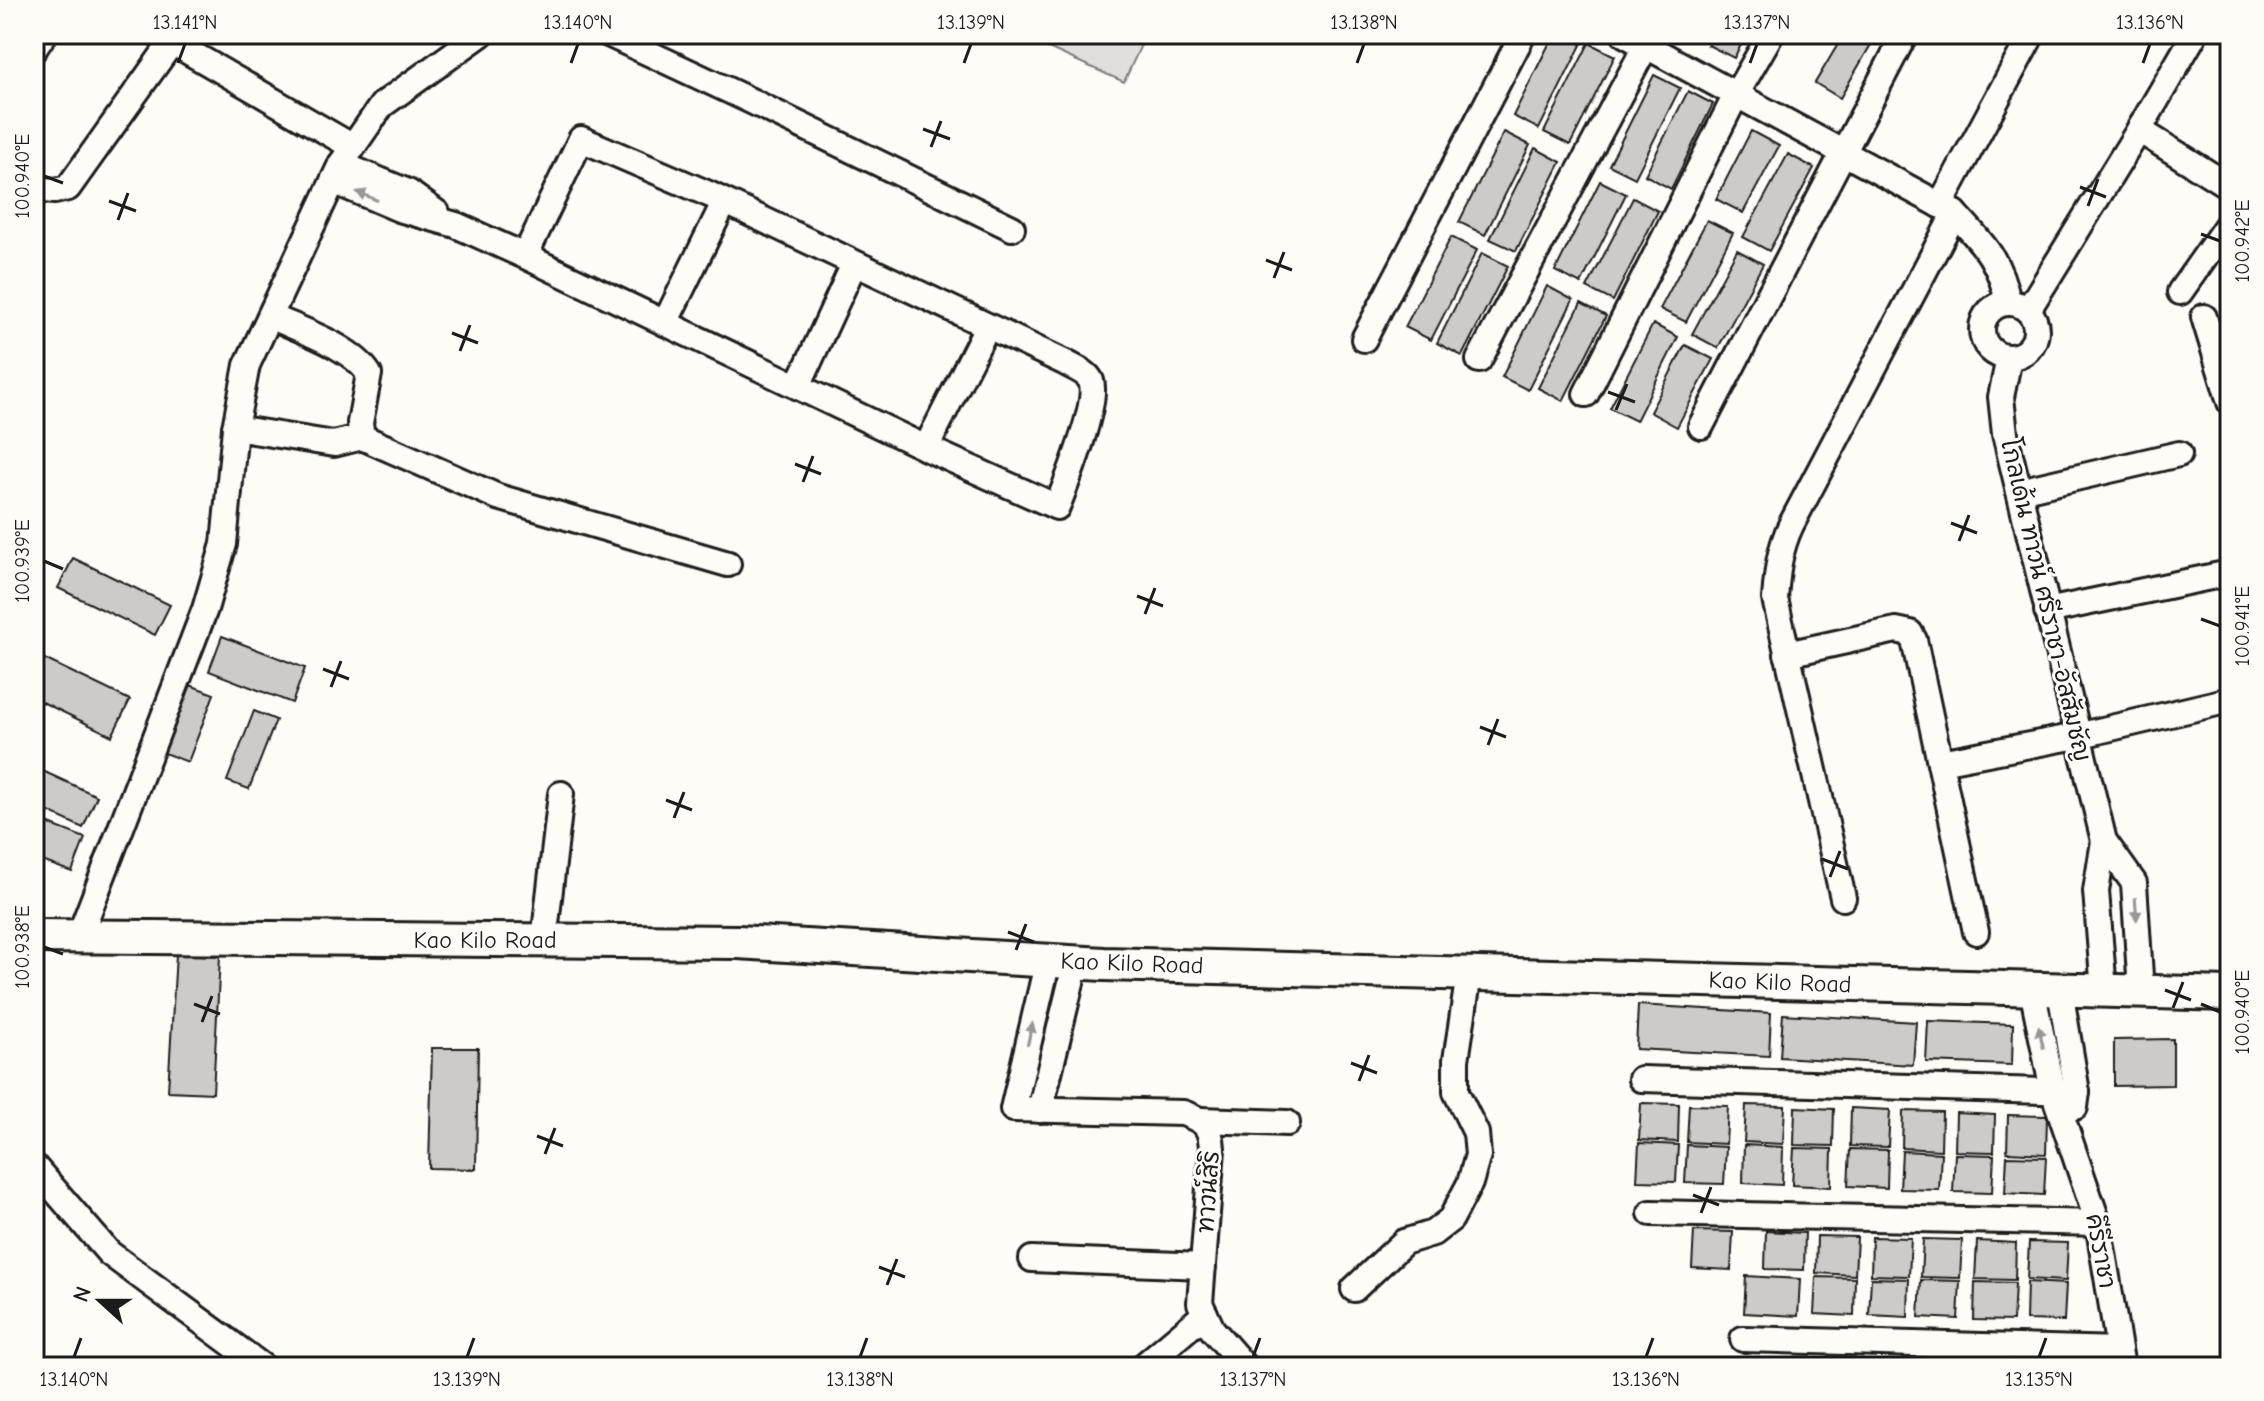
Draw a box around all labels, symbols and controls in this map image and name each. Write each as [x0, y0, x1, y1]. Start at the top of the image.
text: 13.141°N [153, 11, 217, 34]
text: 13.140°N [544, 11, 612, 34]
text: 13.139°N [937, 11, 1005, 34]
text: 13.138°N [1330, 11, 1398, 34]
text: 13.137°N [1724, 11, 1790, 34]
text: 13.136°N [2116, 11, 2184, 34]
text: 100.940°E [11, 134, 34, 218]
one-way arrow [355, 189, 379, 202]
text: 100.942°E [2231, 199, 2254, 283]
street label: โกลเด้น ทาวน์ ศรีราชา-อัสสัมชัญ [1995, 436, 2099, 764]
text: 100.939°E [11, 519, 34, 603]
text: 100.941°E [2231, 586, 2254, 666]
one-way arrow [2130, 897, 2143, 922]
text: 100.938°E [11, 905, 34, 989]
street label: Kao Kilo Road [413, 926, 557, 954]
street label: Kao Kilo Road [1060, 947, 1204, 979]
street label: Kao Kilo Road [1708, 966, 1852, 998]
text: 100.940°E [2231, 970, 2254, 1054]
one-way arrow [1024, 1022, 1037, 1047]
one-way arrow [2035, 1024, 2047, 1049]
street label: ทาวน์สิริ [1189, 1150, 1225, 1234]
street label: คีรีราชา [2080, 1211, 2123, 1291]
north arrow [60, 1261, 140, 1341]
text: N [68, 1283, 97, 1306]
text: 13.140°N [40, 1368, 108, 1391]
text: 13.139°N [433, 1368, 501, 1391]
text: 13.138°N [826, 1368, 894, 1391]
text: 13.137°N [1220, 1368, 1286, 1391]
text: 13.136°N [1612, 1368, 1680, 1391]
text: 13.135°N [2005, 1368, 2073, 1391]

